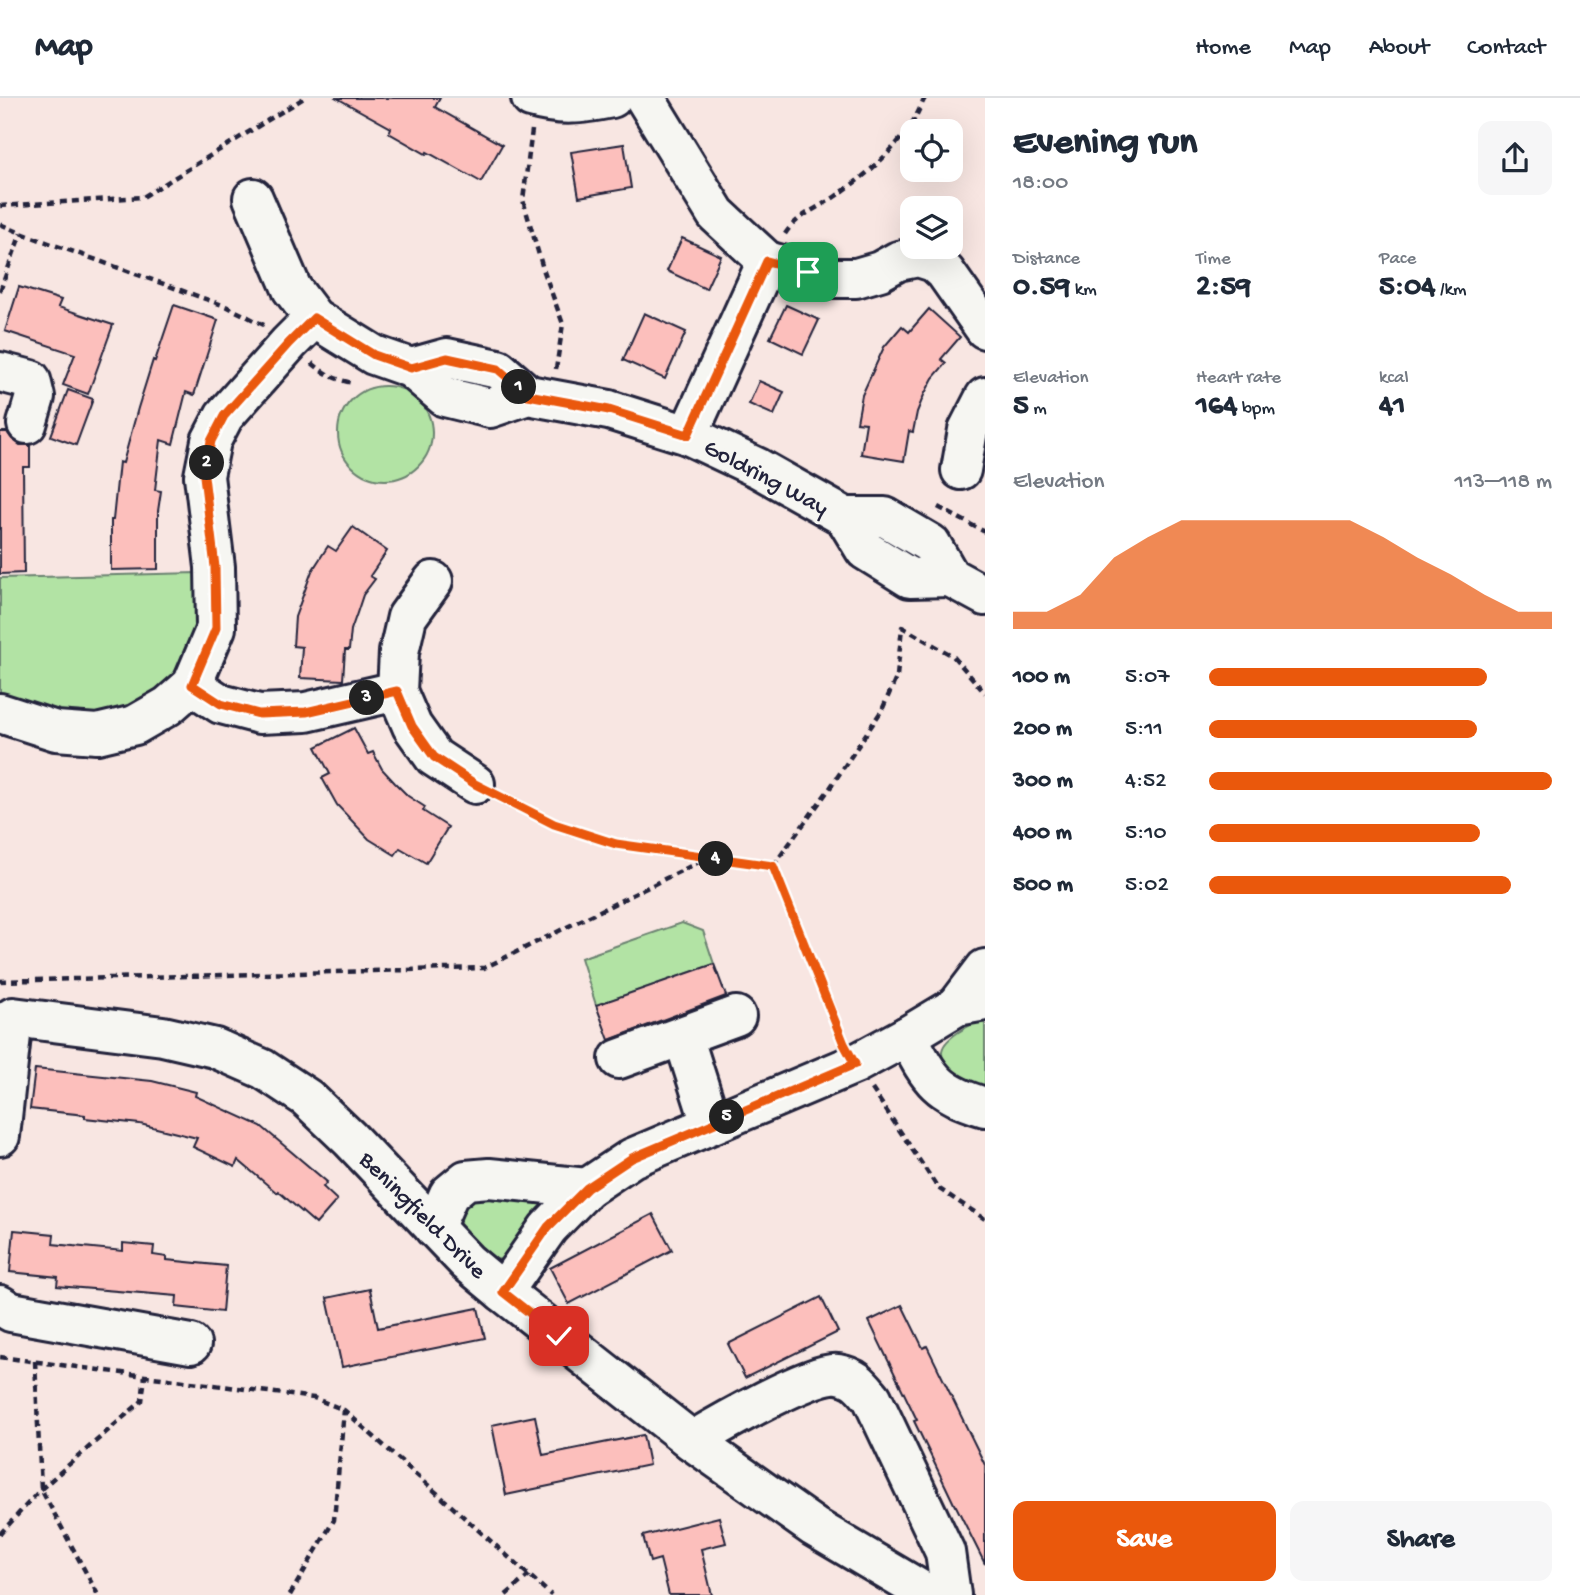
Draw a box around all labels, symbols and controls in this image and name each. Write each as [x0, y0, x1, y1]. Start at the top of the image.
text: Map [35, 29, 92, 67]
text: Home [1195, 34, 1251, 63]
text: Map [1289, 34, 1331, 63]
text: About [1369, 34, 1429, 63]
text: Contact [1467, 34, 1545, 63]
map controls [900, 119, 963, 259]
button: locate [900, 119, 963, 182]
button: share [1478, 121, 1552, 195]
text: Evening run [1013, 122, 1197, 166]
text: 18:00 [1013, 170, 1068, 197]
button: layers [900, 196, 963, 259]
pin [778, 242, 838, 302]
text: Distance [1013, 248, 1080, 271]
text: Time [1196, 248, 1231, 271]
text: Pace [1379, 248, 1416, 271]
icon: arrive [789, 253, 827, 291]
text: 0.59 [1013, 271, 1070, 306]
text: 2:59 [1196, 271, 1251, 306]
text: 5:04 [1379, 271, 1435, 306]
text: km [1070, 279, 1097, 302]
text: /km [1435, 279, 1466, 302]
text: Elevation [1013, 367, 1089, 390]
text: Heart rate [1196, 367, 1281, 390]
text: kcal [1379, 367, 1409, 390]
pin: 1 [502, 370, 536, 404]
text: 1 [515, 375, 522, 398]
text: 5 [1013, 390, 1029, 425]
text: 164 [1196, 390, 1238, 425]
text: 41 [1379, 390, 1405, 425]
text: m [1029, 398, 1047, 421]
text: bpm [1238, 398, 1275, 421]
street label: Goldring Way [698, 434, 833, 524]
pin: 2 [190, 446, 224, 480]
text: 2 [202, 451, 211, 474]
text: Elevation [1013, 469, 1104, 496]
text: 113–118 m [1454, 469, 1552, 496]
text: 100 m [1013, 664, 1070, 691]
text: 5:07 [1125, 664, 1169, 691]
pin: 3 [350, 680, 384, 716]
text: 3 [362, 686, 371, 709]
text: 200 m [1013, 716, 1072, 743]
text: 5:11 [1125, 716, 1163, 743]
text: 300 m [1013, 768, 1073, 795]
text: 4:52 [1125, 768, 1166, 795]
text: 400 m [1013, 820, 1072, 847]
text: 5:10 [1125, 820, 1167, 847]
pin: 4 [698, 842, 734, 876]
text: 4 [711, 847, 720, 870]
text: 500 m [1013, 872, 1073, 899]
text: 5:02 [1125, 872, 1169, 899]
pin: 5 [710, 1100, 744, 1134]
text: 5 [722, 1105, 732, 1128]
street label: Beningfield Drive [351, 1146, 492, 1287]
pin [529, 1306, 589, 1366]
icon: check [540, 1317, 578, 1355]
button: Save [1013, 1501, 1276, 1581]
button: Share [1290, 1501, 1552, 1581]

